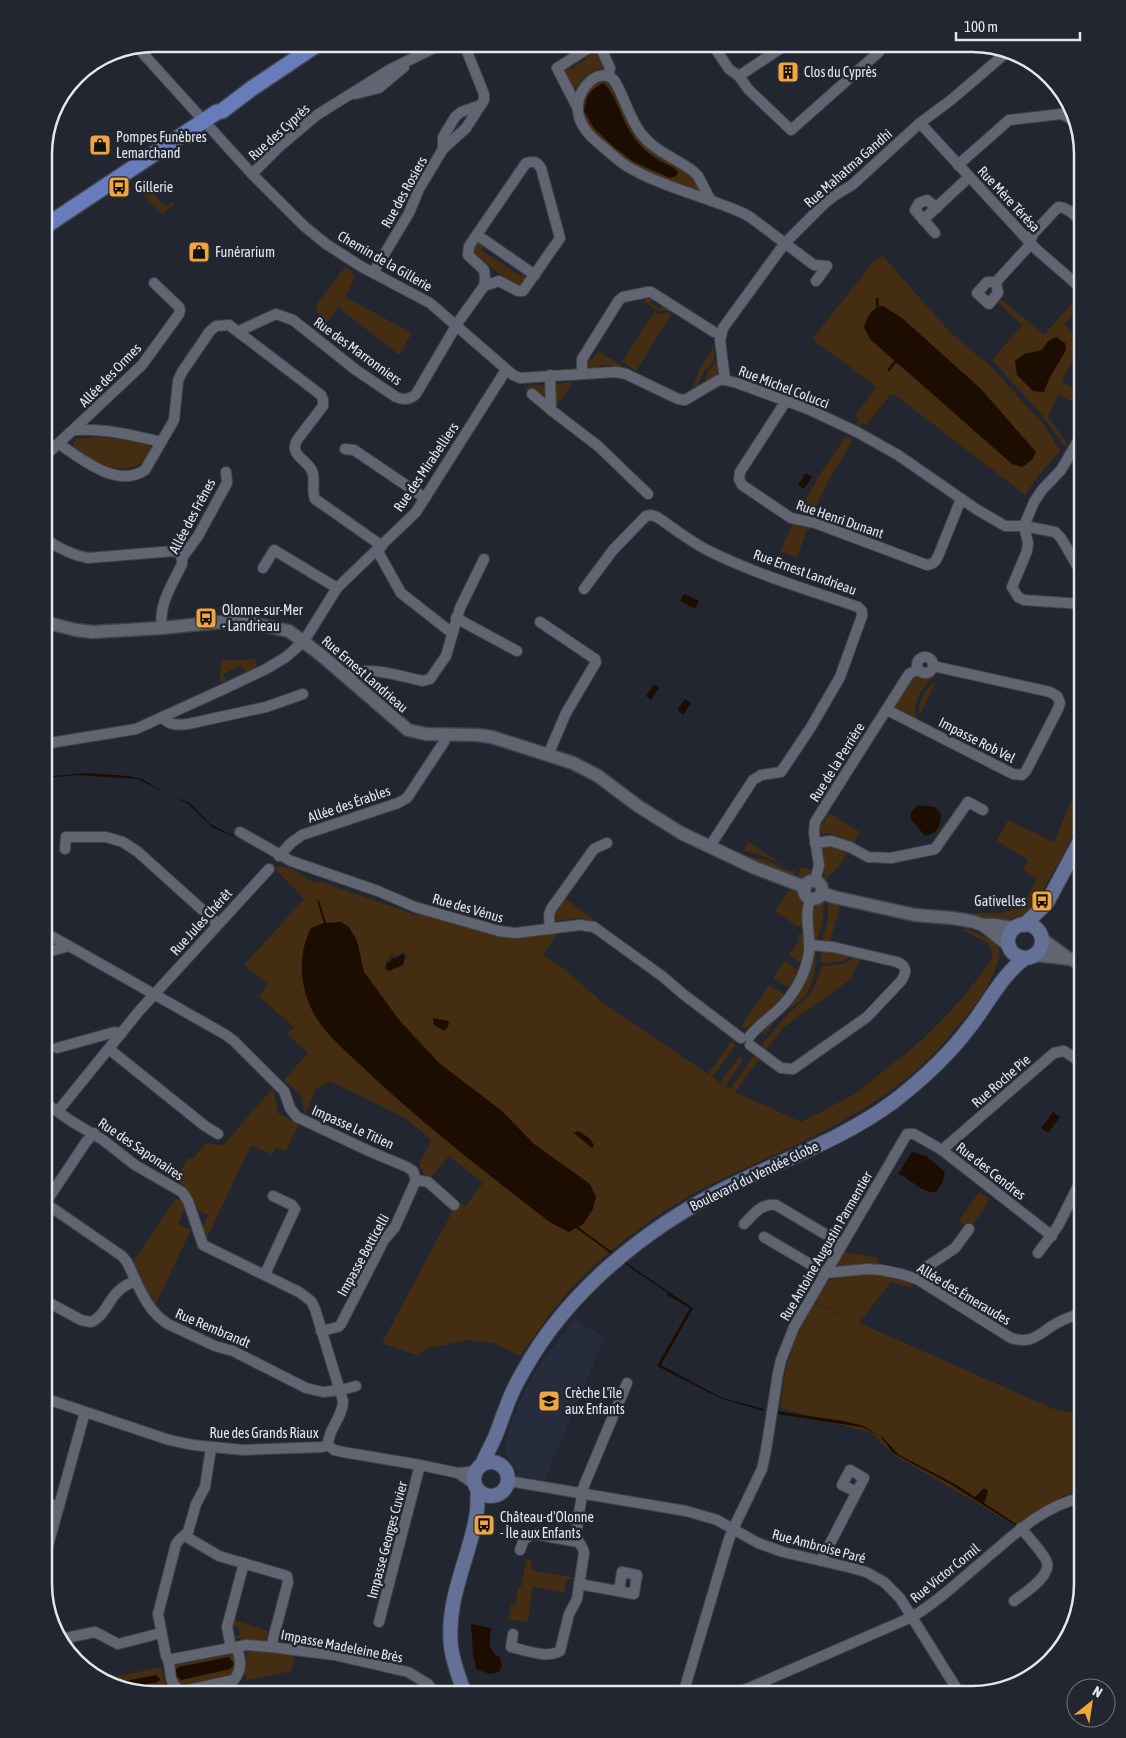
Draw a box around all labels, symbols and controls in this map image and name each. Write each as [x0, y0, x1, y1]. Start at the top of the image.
scale bar [956, 10, 1080, 42]
text: 100 m [964, 18, 998, 35]
building icon: Clos du Cyprès [776, 60, 800, 84]
place label: Clos du Cyprès [804, 64, 877, 80]
street label: Rue des Cyprès [245, 101, 313, 163]
street label: Rue Mahatma Gandhi [801, 126, 895, 210]
place label: Pompes Funèbres Lemarchand [116, 129, 207, 161]
shop icon: Pompes Funèbres Lemarchand [88, 133, 112, 157]
street label: Rue des Rosiers [378, 154, 430, 230]
street label: Rue Mère Térésa [975, 163, 1043, 235]
bus stop icon: Gillerie [107, 175, 131, 199]
place label: Gillerie [135, 179, 173, 195]
street label: Chemin de la Gillerie [335, 227, 435, 295]
shop icon: Funérarium [187, 240, 211, 264]
place label: Funérarium [215, 244, 275, 260]
street label: Rue des Marronniers [311, 314, 405, 388]
street label: Allée des Ormes [76, 340, 144, 410]
street label: Rue Michel Colucci [737, 362, 831, 412]
street label: Rue des Mirabelliers [390, 419, 462, 515]
street label: Allée des Frênes [166, 476, 218, 556]
street label: Rue Henri Dunant [794, 497, 886, 541]
street label: Rue Ernest Landrieau [751, 546, 859, 598]
place label: Olonne-sur-Mer - Landrieau [222, 602, 304, 634]
bus stop icon: Olonne-sur-Mer - Landrieau [194, 606, 218, 630]
street label: Rue Ernest Landrieau [319, 632, 411, 716]
street label: Impasse Rob Vel [936, 714, 1018, 766]
street label: Rue de la Perrière [806, 719, 868, 805]
street label: Allée des Érables [306, 782, 392, 826]
street label: Rue Jules Chérêt [167, 885, 235, 959]
bus stop icon: Gativelles [1030, 889, 1054, 913]
street label: Rue des Vénus [431, 890, 505, 926]
place label: Gativelles [974, 893, 1026, 909]
street label: Rue Roche Pie [969, 1051, 1033, 1111]
street label: Impasse Le Titien [309, 1102, 397, 1152]
street label: Rue des Saponaires [95, 1115, 187, 1183]
street label: Boulevard du Vendée Globe [687, 1138, 821, 1214]
street label: Rue des Cendres [953, 1139, 1029, 1203]
street label: Rue Antoine Augustin Parmentier [777, 1168, 876, 1324]
street label: Impasse Botticelli [334, 1211, 392, 1299]
street label: Allée des Émeraudes [914, 1260, 1014, 1328]
street label: Rue Rembrandt [173, 1305, 253, 1351]
place label: Crèche L'ïle aux Enfants [565, 1385, 625, 1417]
school or university icon: Crèche L'ïle aux Enfants [537, 1389, 561, 1413]
street label: Rue des Grands Riaux [209, 1425, 319, 1441]
street label: Impasse Georges Cuvier [364, 1479, 411, 1600]
place label: Château-d'Olonne - Île aux Enfants [500, 1509, 594, 1541]
bus stop icon: Château-d'Olonne - Île aux Enfants [472, 1513, 496, 1537]
street label: Rue Ambroise Paré [770, 1526, 868, 1566]
street label: Rue Victor Cornil [907, 1540, 983, 1606]
street label: Impasse Madeleine Brès [280, 1626, 404, 1666]
north arrow [1066, 1678, 1116, 1728]
text: N [1090, 1683, 1105, 1701]

